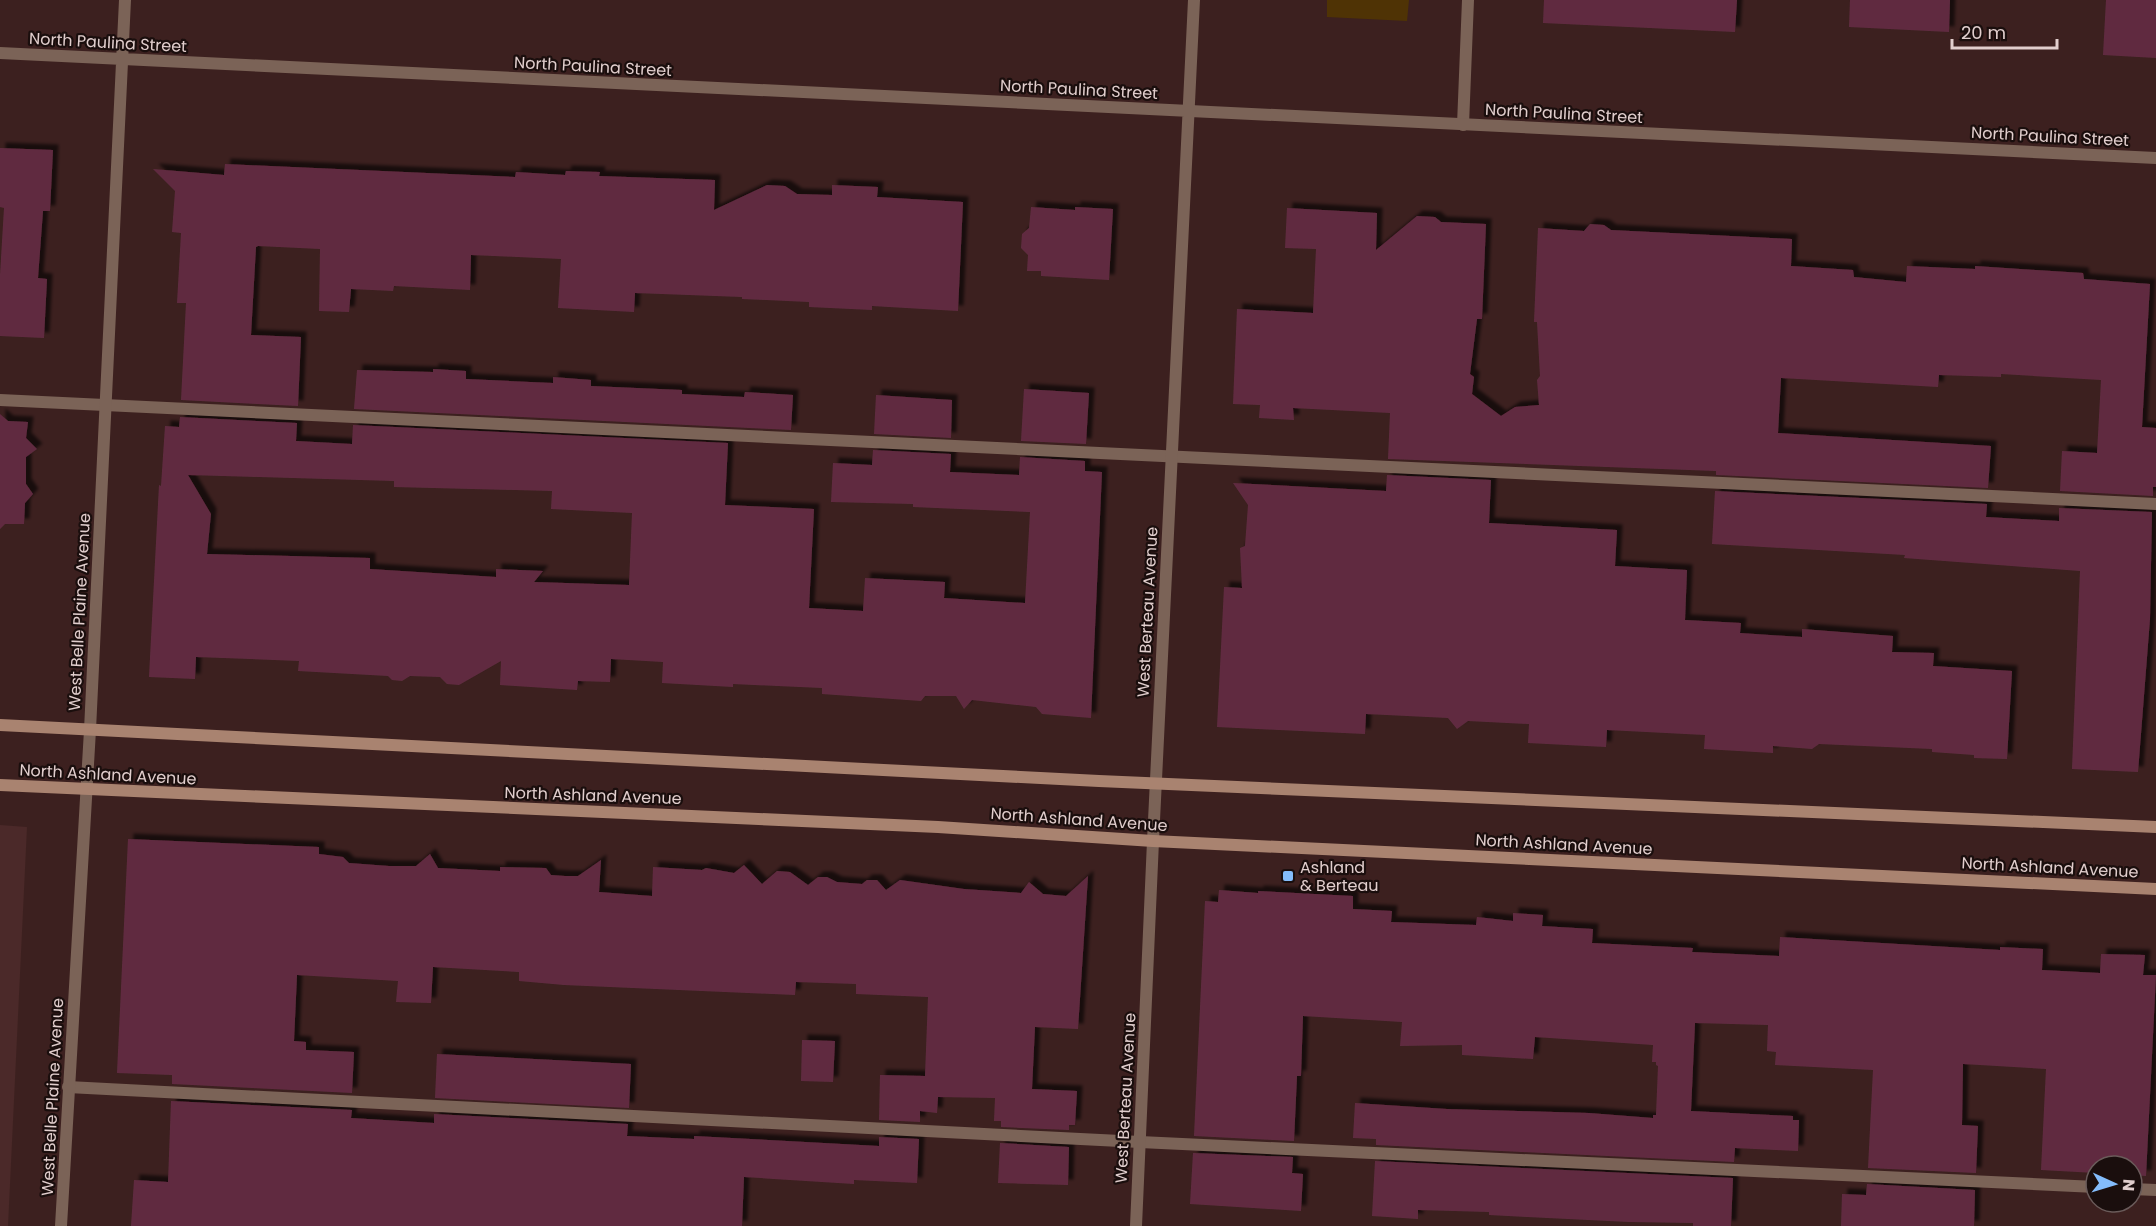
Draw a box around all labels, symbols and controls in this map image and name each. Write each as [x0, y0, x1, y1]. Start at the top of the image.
scale bar [1952, 12, 2057, 50]
text: 20 m [1961, 20, 2006, 45]
street label: North Paulina Street [28, 27, 188, 58]
street label: North Paulina Street [513, 51, 673, 82]
street label: North Paulina Street [999, 74, 1159, 105]
street label: North Paulina Street [1484, 98, 1644, 129]
street label: North Paulina Street [1970, 121, 2130, 152]
street label: West Belle Plaine Avenue [63, 512, 96, 712]
street label: West Berteau Avenue [1132, 526, 1163, 698]
street label: North Ashland Avenue [19, 758, 197, 791]
street label: North Ashland Avenue [504, 781, 682, 810]
street label: North Ashland Avenue [990, 802, 1168, 837]
street label: North Ashland Avenue [1475, 828, 1653, 861]
street label: North Ashland Avenue [1961, 851, 2139, 884]
place label: Ashland & Berteau [1300, 856, 1379, 897]
marker: Ashland & Berteau [1281, 869, 1295, 883]
street label: West Belle Plaine Avenue [36, 997, 69, 1197]
street label: West Berteau Avenue [1110, 1012, 1141, 1184]
north arrow [2084, 1154, 2144, 1214]
text: N [2117, 1178, 2140, 1192]

